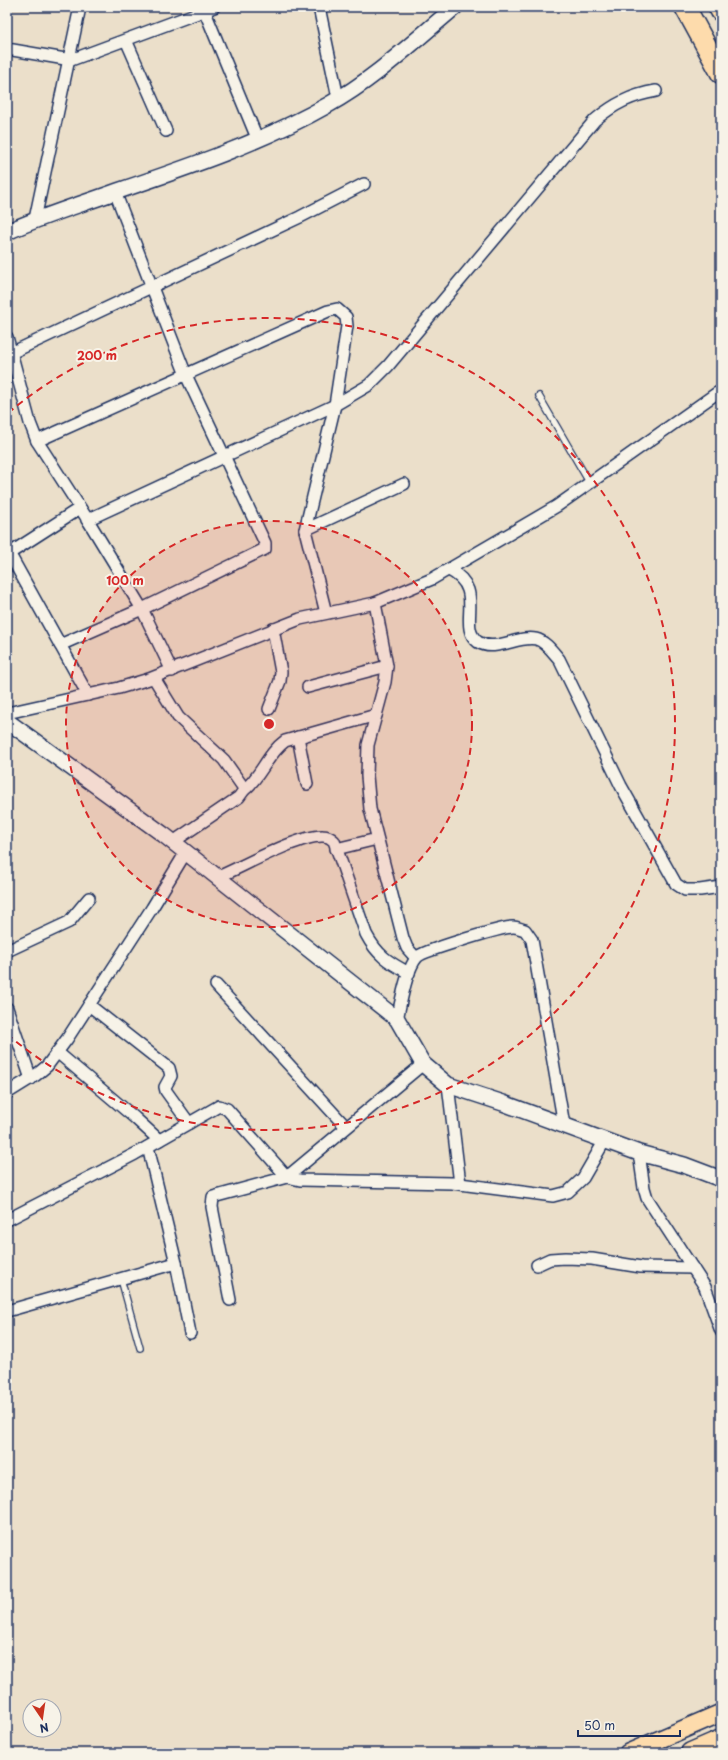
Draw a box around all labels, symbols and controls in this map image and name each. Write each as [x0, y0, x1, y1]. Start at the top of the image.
text: 200 m [77, 346, 117, 364]
text: 100 m [106, 571, 144, 589]
centre of rings [262, 717, 276, 731]
north arrow [22, 1698, 62, 1738]
scale bar [578, 1712, 680, 1738]
text: 50 m [584, 1716, 615, 1734]
text: N [38, 1719, 51, 1738]

